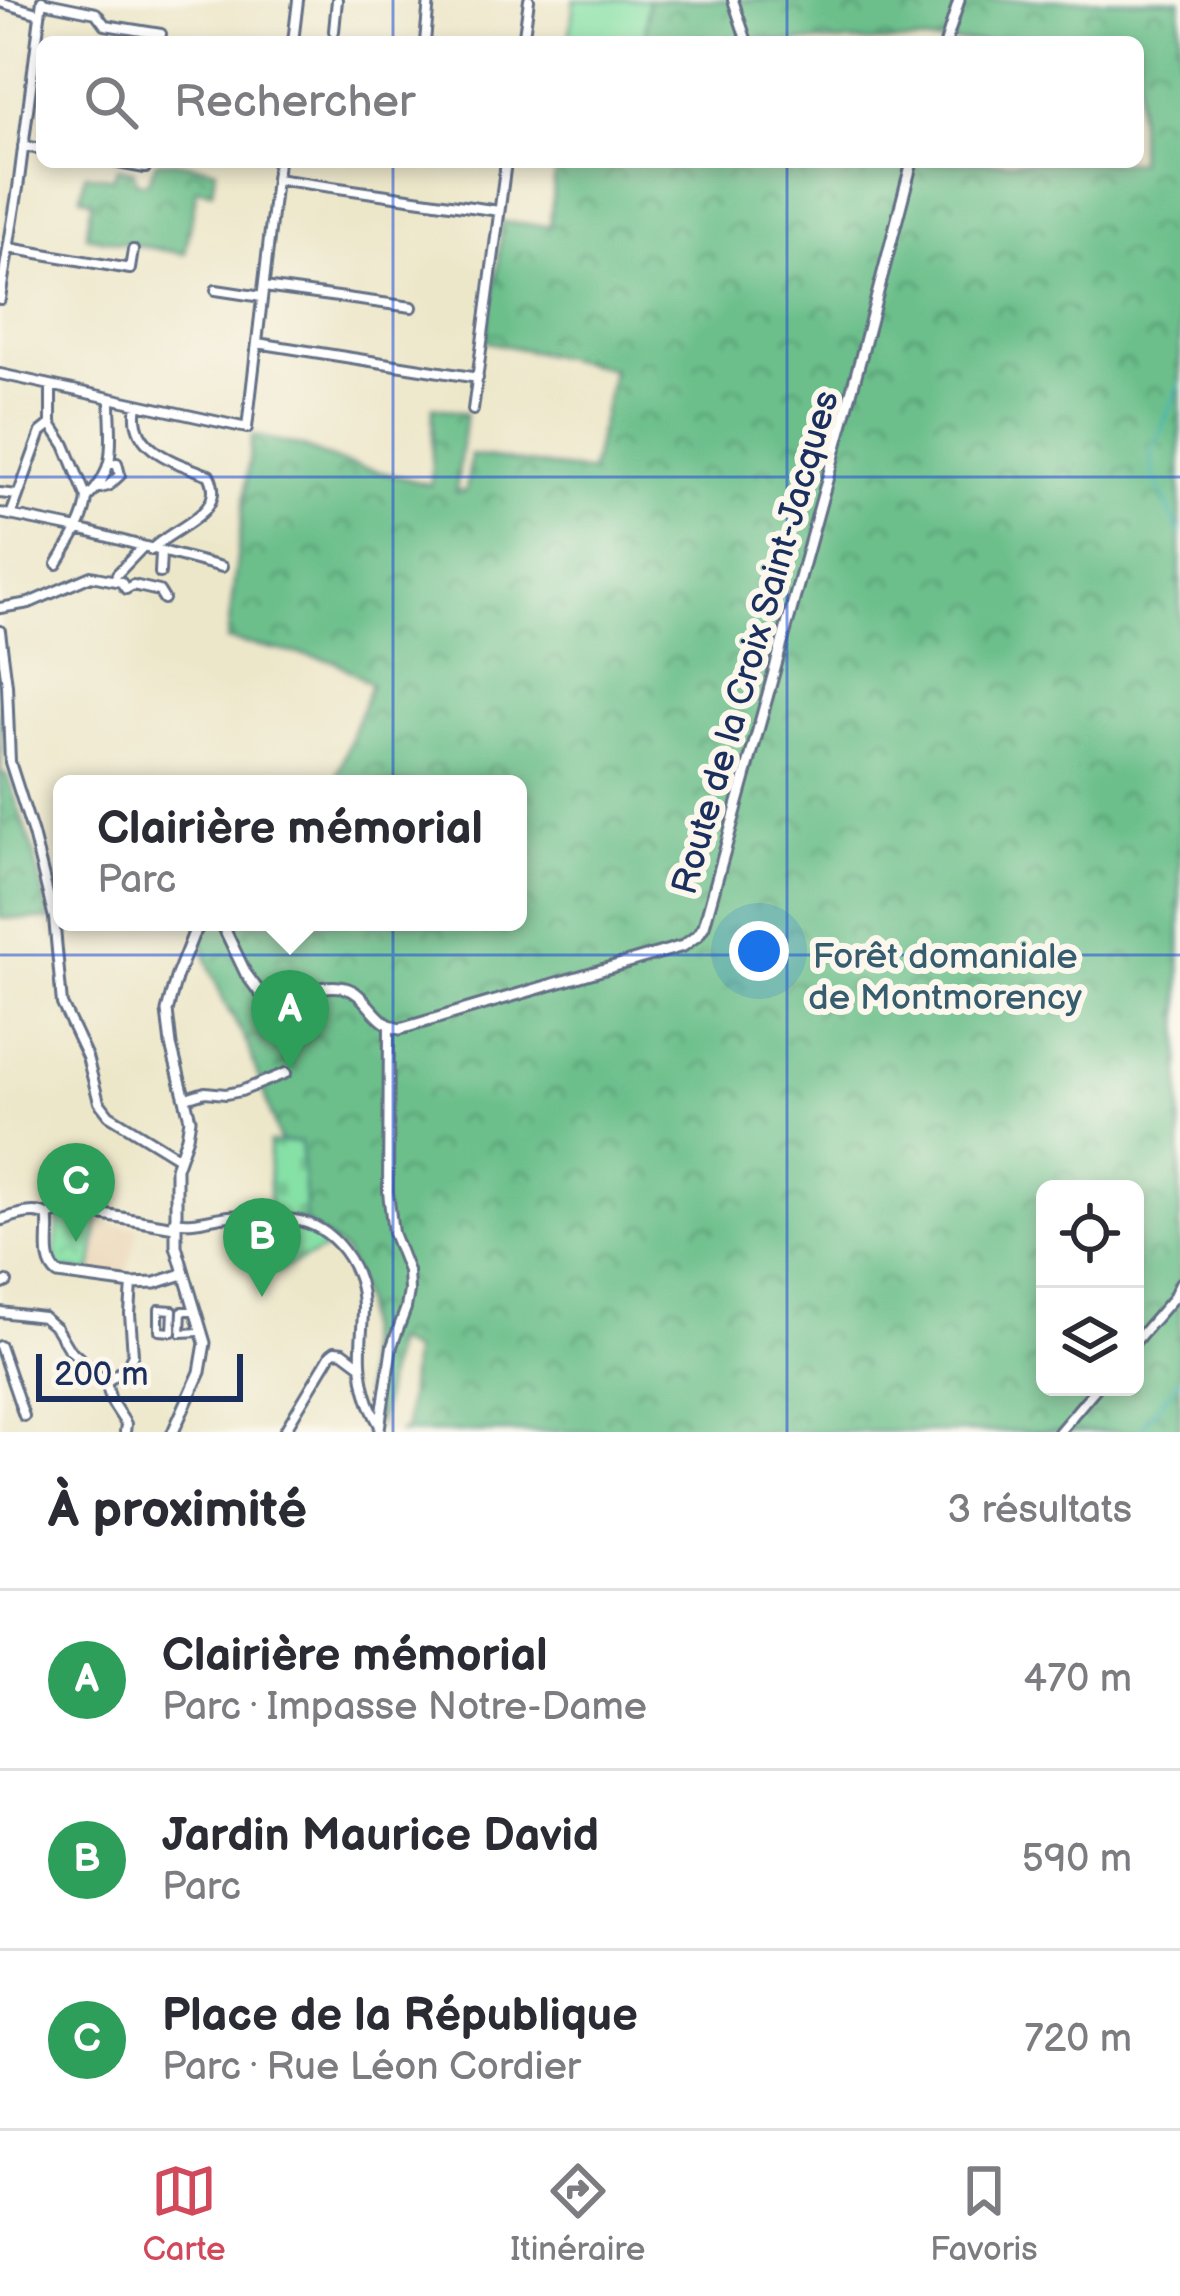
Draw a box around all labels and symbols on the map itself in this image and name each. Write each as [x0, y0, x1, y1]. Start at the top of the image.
street label: Route de la Croix Saint-Jacques [664, 386, 849, 899]
your location [729, 921, 789, 981]
park label: Forêt domaniale de Montmorency [808, 936, 1083, 1020]
pin: A [251, 970, 329, 1069]
pin: C [37, 1143, 115, 1242]
pin: B [223, 1198, 301, 1297]
scale bar [36, 1348, 243, 1401]

